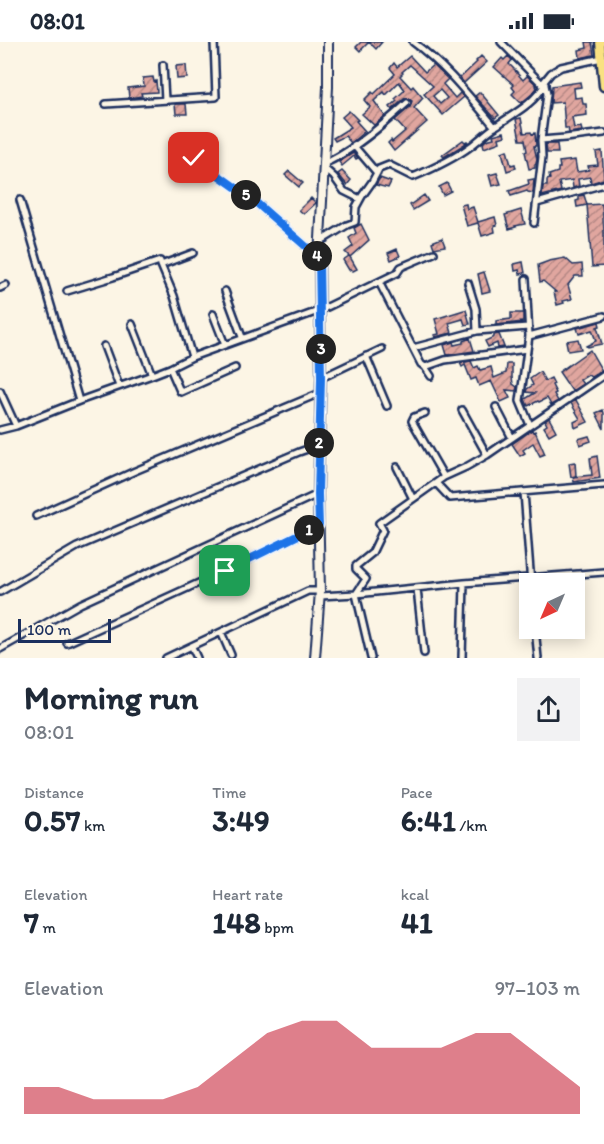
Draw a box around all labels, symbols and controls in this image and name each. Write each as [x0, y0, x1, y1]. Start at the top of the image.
text: 08:01 [30, 8, 85, 35]
pin [168, 132, 219, 183]
icon: check [177, 141, 210, 174]
pin: 5 [231, 180, 261, 210]
text: 5 [242, 185, 250, 204]
pin: 4 [302, 241, 332, 271]
text: 4 [312, 246, 322, 265]
pin: 3 [306, 334, 336, 364]
text: 3 [317, 339, 325, 358]
pin: 2 [304, 428, 334, 458]
text: 2 [315, 433, 323, 452]
pin: 1 [294, 515, 324, 545]
text: 1 [305, 520, 313, 539]
pin [199, 545, 250, 596]
icon: arrive [208, 554, 241, 587]
north arrow [519, 573, 585, 639]
map controls [519, 573, 585, 639]
scale bar [18, 616, 111, 644]
text: 100 m [27, 620, 71, 639]
text: Morning run [24, 678, 199, 717]
button: share [517, 678, 580, 741]
text: 08:01 [24, 720, 74, 744]
text: Distance [24, 783, 84, 802]
text: Time [212, 783, 246, 802]
text: Pace [401, 783, 433, 802]
text: 0.57 [24, 802, 81, 839]
text: 3:49 [212, 802, 270, 839]
text: 6:41 [401, 802, 456, 839]
text: km [81, 816, 105, 835]
text: /km [456, 816, 487, 835]
text: Elevation [24, 885, 88, 904]
text: Heart rate [212, 885, 283, 904]
text: kcal [401, 885, 429, 904]
text: 7 [24, 904, 39, 941]
text: 148 [212, 904, 261, 941]
text: 41 [401, 904, 433, 941]
text: m [39, 918, 56, 937]
text: bpm [261, 918, 294, 937]
text: Elevation [24, 976, 103, 1000]
text: 97–103 m [495, 976, 580, 1000]

